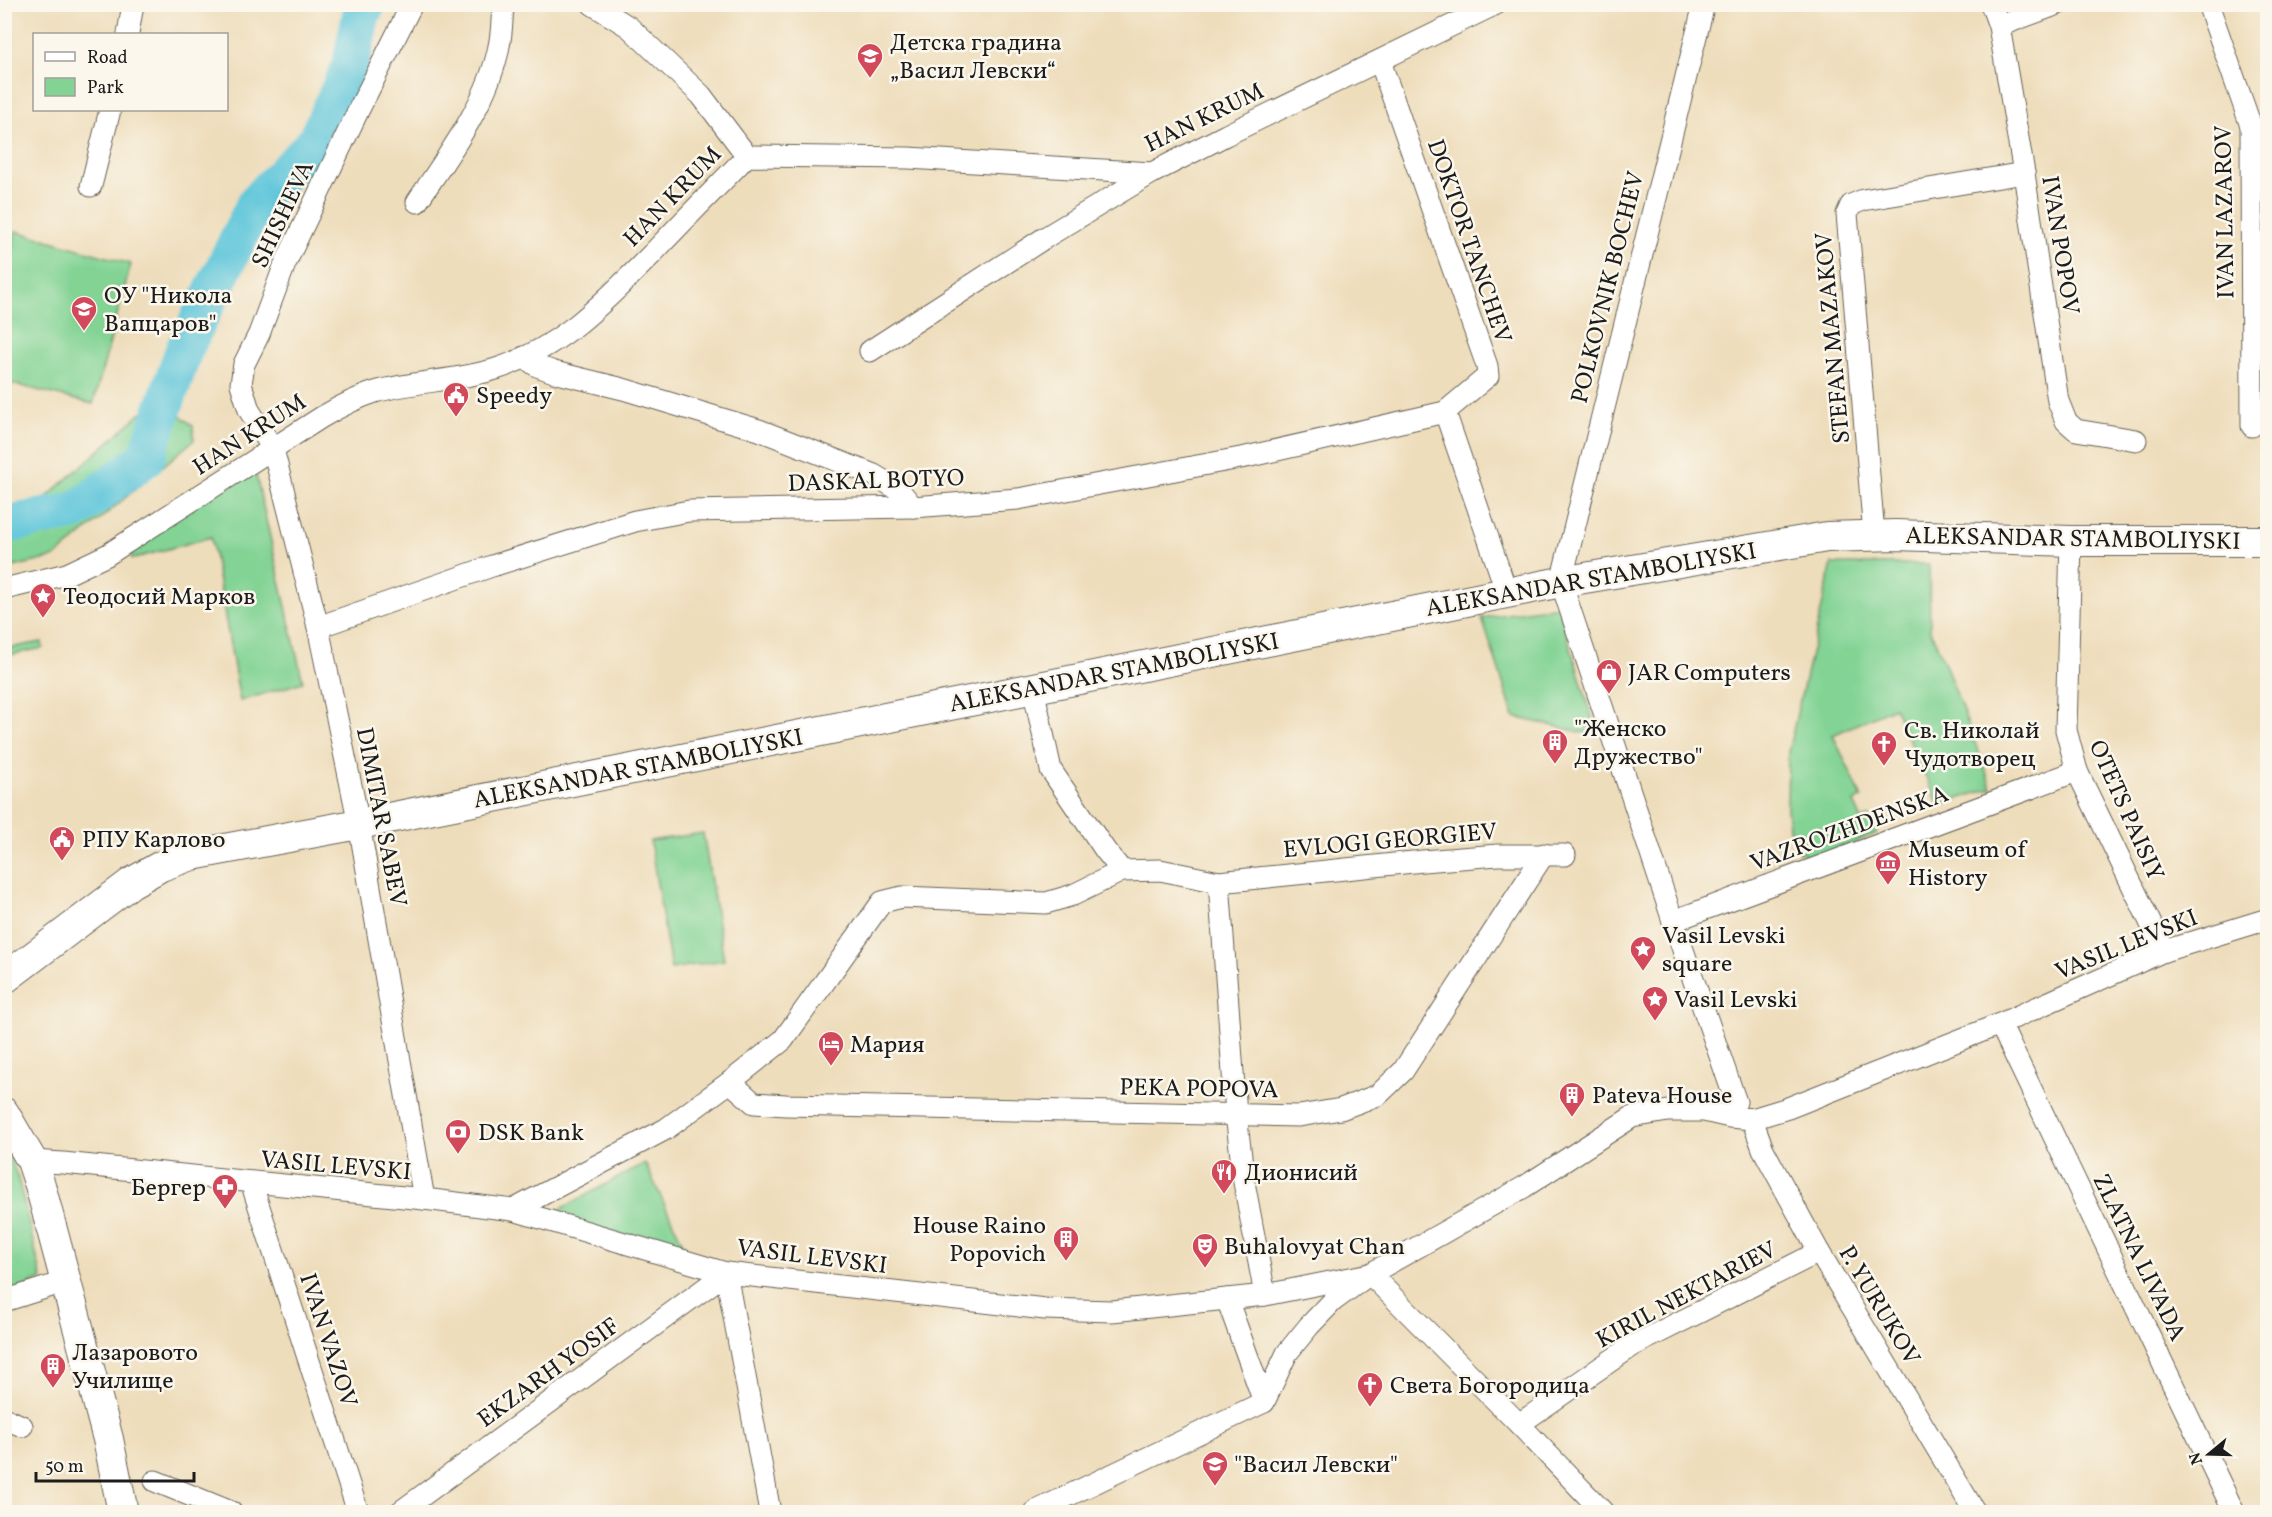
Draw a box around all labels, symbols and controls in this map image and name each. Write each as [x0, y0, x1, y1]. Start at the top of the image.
place label: Детска градина „Васил Левски“ [890, 27, 1062, 89]
legend [33, 33, 228, 111]
school or university icon: Детска градина „Васил Левски“ [855, 41, 885, 79]
text: Road [87, 46, 128, 71]
street label: HAN KRUM [1140, 75, 1270, 162]
text: Park [87, 76, 124, 101]
street label: IVAN LAZAROV [2207, 125, 2245, 299]
street label: DOKTOR TANCHEV [1417, 135, 1519, 348]
street label: HAN KRUM [616, 139, 730, 256]
street label: SHISHEVA [244, 155, 324, 274]
street label: POLKOVNIK BOCHEV [1564, 168, 1654, 407]
street label: IVAN POPOV [2031, 173, 2087, 317]
street label: STEFAN MAZAKOV [1808, 231, 1860, 445]
place label: ОУ "Никола Вапцаров" [104, 280, 232, 342]
school or university icon: ОУ "Никола Вапцаров" [69, 294, 99, 332]
public building icon: Speedy [441, 380, 471, 418]
place label: Speedy [476, 380, 552, 414]
street label: HAN KRUM [187, 386, 313, 485]
street label: DASKAL BOTYO [787, 462, 965, 502]
street label: ALEKSANDAR STAMBOLIYSKI [1905, 520, 2241, 560]
street label: ALEKSANDAR STAMBOLIYSKI [1423, 535, 1759, 627]
place icon: Теодосий Марков [28, 581, 58, 619]
place label: Теодосий Марков [63, 581, 255, 615]
street label: ALEKSANDAR STAMBOLIYSKI [947, 625, 1282, 723]
shop icon: JAR Computers [1594, 657, 1624, 695]
place label: JAR Computers [1628, 657, 1791, 691]
place label: "Женско Дружество" [1574, 713, 1703, 775]
place label: Св. Николай Чудотворец [1904, 715, 2040, 777]
street label: ALEKSANDAR STAMBOLIYSKI [471, 721, 806, 819]
street label: DIMITAR SABEV [346, 725, 414, 910]
building icon: "Женско Дружество" [1540, 727, 1570, 765]
church icon: Св. Николай Чудотворец [1869, 729, 1899, 767]
street label: OTETS PAISIY [2079, 735, 2171, 887]
street label: VAZROZHDENSKA [1746, 778, 1954, 882]
street label: EVLOGI GEORGIEV [1282, 816, 1499, 868]
public building icon: РПУ Карлово [47, 824, 77, 862]
place label: РПУ Карлово [82, 824, 225, 858]
place label: Museum of History [1908, 834, 2028, 896]
museum icon: Museum of History [1873, 848, 1903, 886]
street label: VASIL LEVSKI [2050, 902, 2203, 990]
place label: Vasil Levski square [1662, 920, 1786, 982]
place icon: Vasil Levski square [1628, 934, 1658, 972]
place icon: Vasil Levski [1640, 984, 1670, 1022]
place label: Vasil Levski [1674, 984, 1798, 1018]
hotel icon: Мария [816, 1029, 846, 1067]
place label: Мария [850, 1029, 924, 1063]
street label: PEKA POPOVA [1119, 1072, 1279, 1108]
building icon: Pateva House [1557, 1080, 1587, 1118]
place label: Pateva House [1592, 1080, 1732, 1114]
bank icon: DSK Bank [443, 1117, 473, 1155]
place label: DSK Bank [478, 1117, 584, 1151]
street label: VASIL LEVSKI [259, 1143, 413, 1191]
restaurant icon: Дионисий [1209, 1157, 1239, 1195]
place label: Дионисий [1244, 1157, 1358, 1191]
street label: ZLATNA LIVADA [2083, 1169, 2193, 1347]
place label: Бергер [131, 1172, 206, 1206]
pharmacy icon: Бергер [210, 1172, 240, 1210]
place label: House Raino Popovich [912, 1210, 1046, 1272]
building icon: House Raino Popovich [1051, 1224, 1081, 1262]
theatre icon: Buhalovyat Chan [1190, 1231, 1220, 1269]
place label: Buhalovyat Chan [1224, 1231, 1405, 1265]
street label: VASIL LEVSKI [735, 1232, 889, 1284]
street label: KIRIL NEKTARIEV [1590, 1234, 1783, 1358]
street label: P. YURUKOV [1829, 1240, 1927, 1372]
street label: IVAN VAZOV [289, 1269, 365, 1412]
street label: EKZARH YOSIF [471, 1310, 627, 1437]
place label: Лазаровото Училище [72, 1337, 198, 1399]
building icon: Лазаровото Училище [38, 1351, 68, 1389]
church icon: Света Богородица [1355, 1370, 1385, 1408]
place label: Света Богородица [1390, 1370, 1590, 1404]
north arrow [2179, 1424, 2239, 1484]
scale bar [36, 1445, 194, 1483]
school or university icon: "Васил Левски" [1200, 1449, 1230, 1487]
place label: "Васил Левски" [1234, 1449, 1398, 1483]
text: N [2184, 1449, 2209, 1467]
text: 50 m [45, 1455, 84, 1480]

